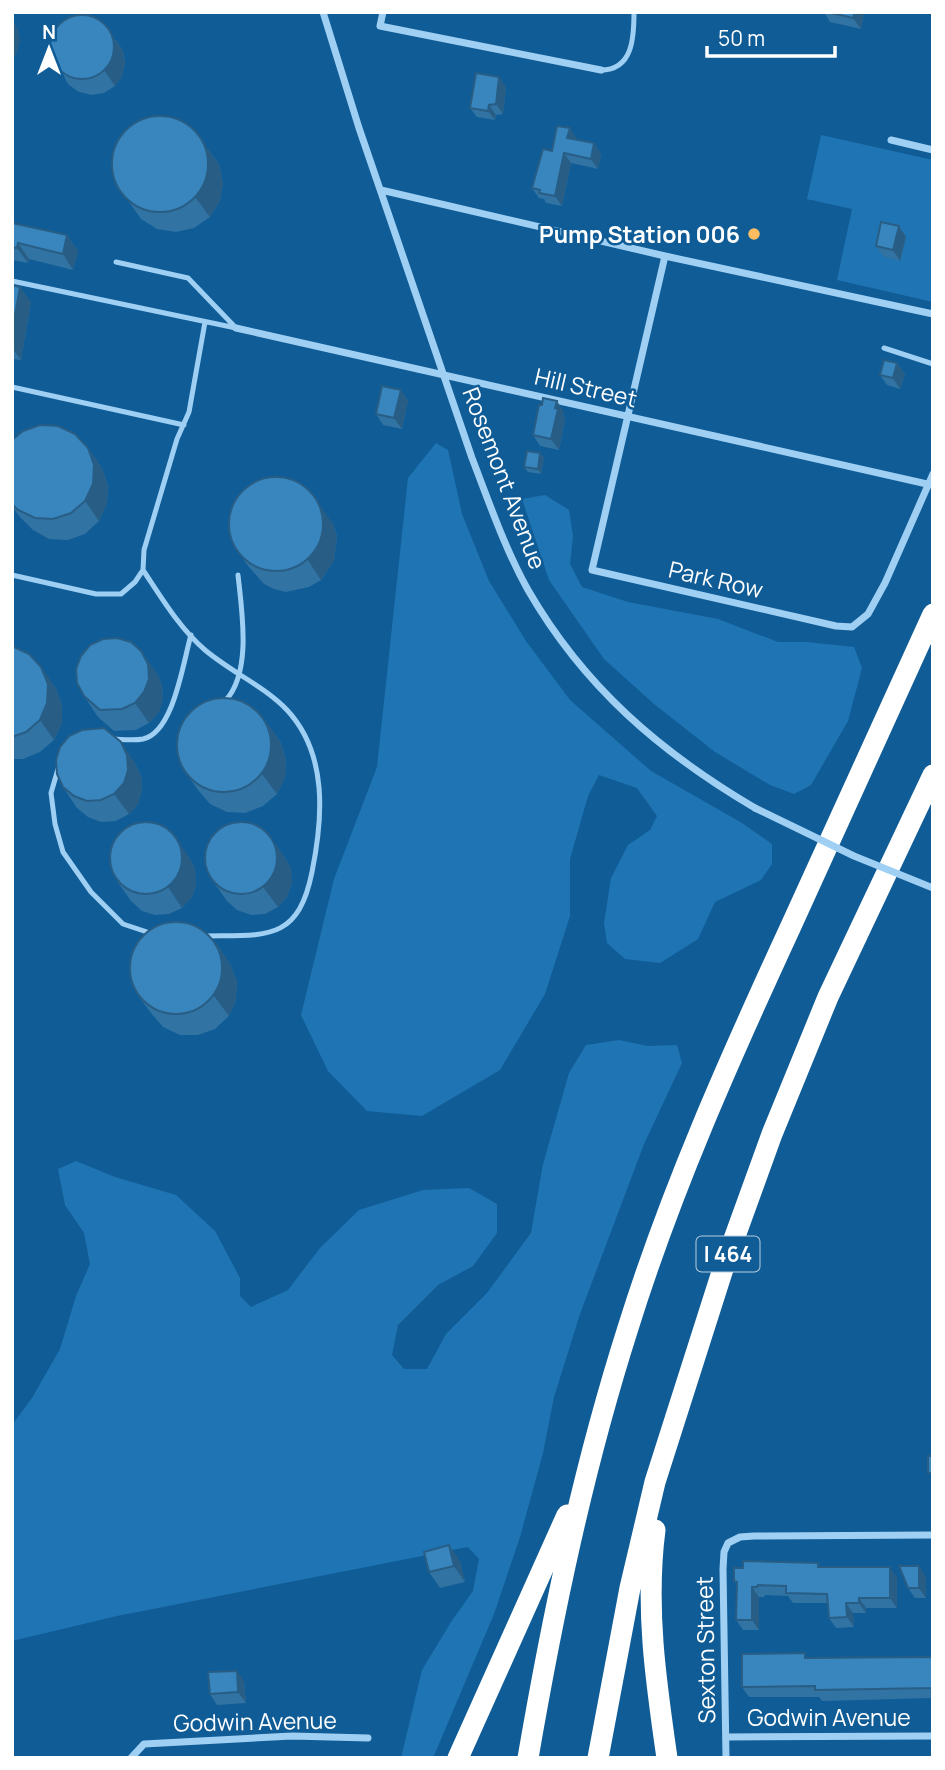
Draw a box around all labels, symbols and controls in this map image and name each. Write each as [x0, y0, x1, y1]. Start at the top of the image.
north arrow [14, 14, 84, 84]
scale bar [707, 14, 835, 58]
text: N [42, 19, 56, 45]
text: 50 m [718, 24, 765, 52]
place label: Pump Station 006 [539, 218, 740, 250]
marker: Pump Station 006 [746, 226, 762, 242]
street label: Hill Street [532, 360, 640, 414]
street label: Rosemont Avenue [456, 382, 554, 574]
street label: Park Row [666, 553, 767, 605]
road number: I 464 [696, 1236, 760, 1272]
street label: Sexton Street [688, 1576, 722, 1724]
street label: Godwin Avenue [747, 1701, 911, 1733]
street label: Godwin Avenue [173, 1704, 337, 1738]

